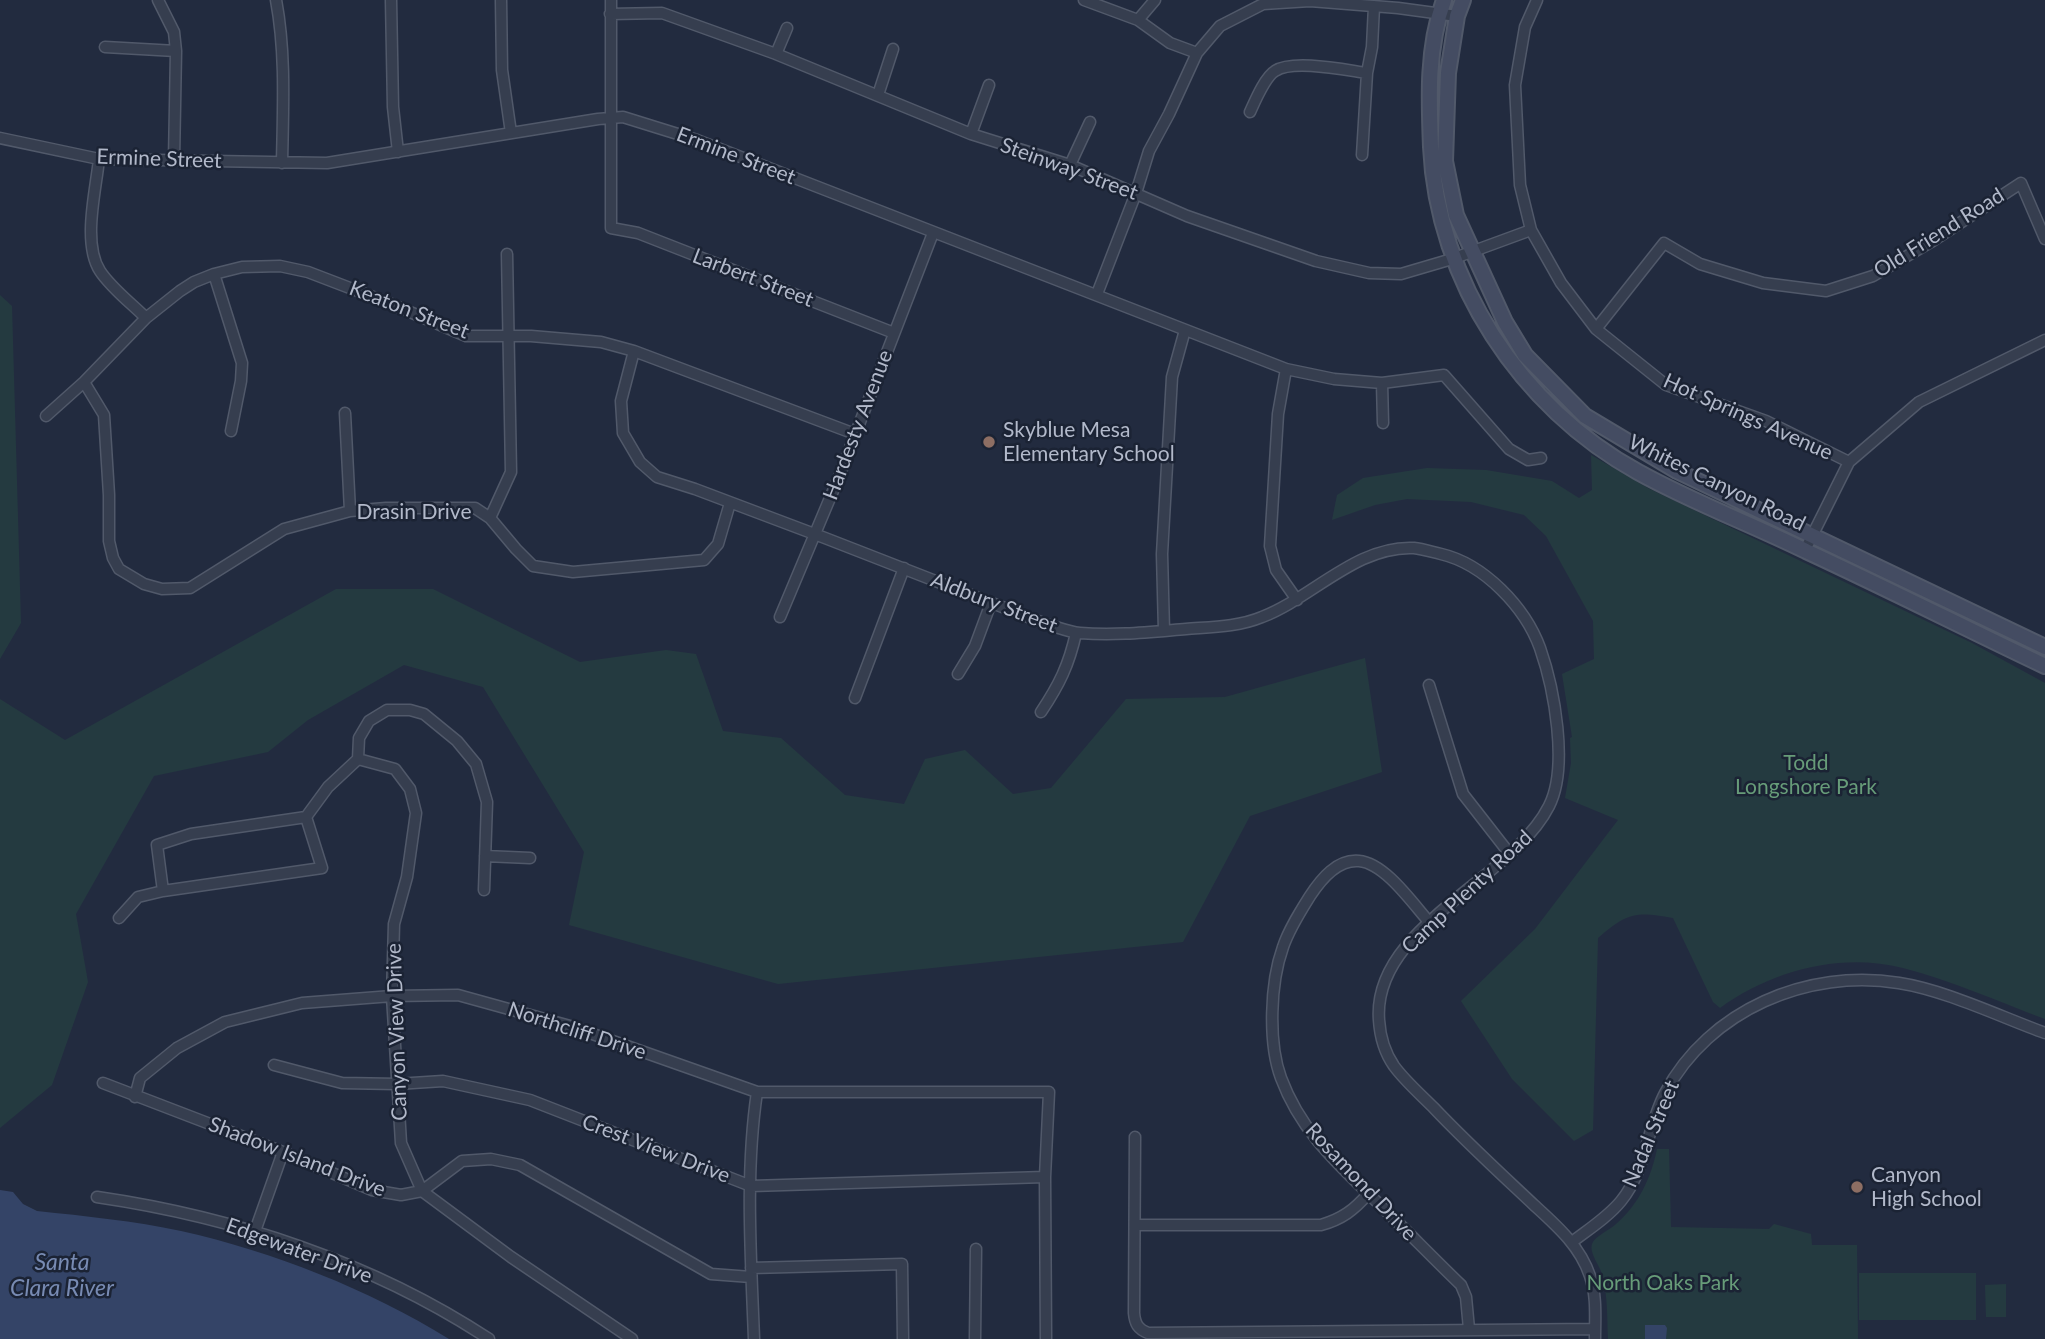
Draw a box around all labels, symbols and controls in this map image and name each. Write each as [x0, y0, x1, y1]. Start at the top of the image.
street label: Ermine Street [673, 122, 799, 190]
street label: Steinway Street [997, 132, 1141, 206]
street label: Ermine Street [96, 144, 222, 174]
street label: Old Friend Road [1869, 183, 2009, 283]
street label: Larbert Street [689, 243, 817, 313]
street label: Keaton Street [346, 276, 472, 344]
street label: Hardesty Avenue [818, 346, 898, 504]
street label: Hot Springs Avenue [1659, 368, 1837, 466]
place label: Skyblue Mesa Elementary School [1003, 417, 1175, 467]
street label: Whites Canyon Road [1625, 429, 1809, 537]
marker: Skyblue Mesa Elementary School [981, 434, 997, 450]
street label: Drasin Drive [357, 499, 471, 525]
street label: Aldbury Street [927, 567, 1061, 639]
park label: Todd Longshore Park [1735, 750, 1877, 800]
street label: Camp Plenty Road [1396, 825, 1538, 959]
street label: Canyon View Drive [381, 943, 413, 1121]
street label: Northcliff Drive [505, 997, 649, 1065]
street label: Nadal Street [1617, 1077, 1685, 1191]
street label: Crest View Drive [578, 1109, 734, 1189]
street label: Shadow Island Drive [205, 1112, 389, 1202]
street label: Rosamond Drive [1300, 1118, 1422, 1246]
place label: Canyon High School [1871, 1162, 1982, 1212]
marker: Canyon High School [1849, 1179, 1865, 1195]
street label: Edgewater Drive [223, 1213, 375, 1289]
water label: Santa Clara River [10, 1249, 114, 1303]
park label: North Oaks Park [1586, 1270, 1740, 1296]

